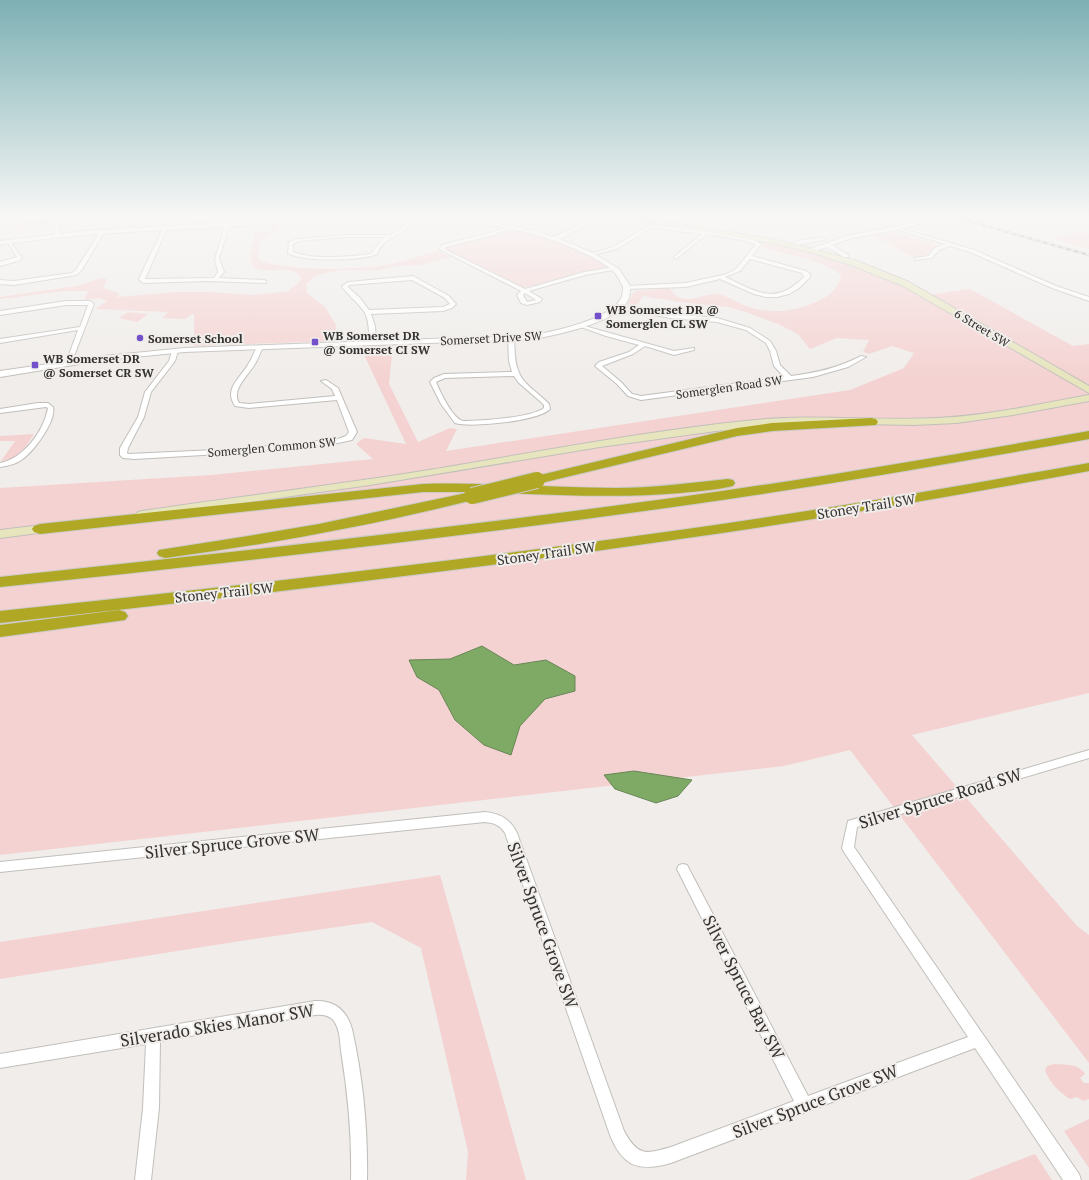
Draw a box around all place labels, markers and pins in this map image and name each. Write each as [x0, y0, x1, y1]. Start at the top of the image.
place label: WB Somerset DR @ Somerglen CL SW [606, 302, 719, 331]
marker: WB Somerset DR @ Somerglen CL SW [593, 311, 603, 321]
place label: WB Somerset DR @ Somerset CI SW [323, 328, 431, 357]
place label: Somerset School [148, 331, 243, 346]
marker: Somerset School [135, 333, 145, 343]
marker: WB Somerset DR @ Somerset CI SW [310, 337, 320, 347]
place label: WB Somerset DR @ Somerset CR SW [43, 351, 155, 380]
marker: WB Somerset DR @ Somerset CR SW [30, 360, 40, 370]

